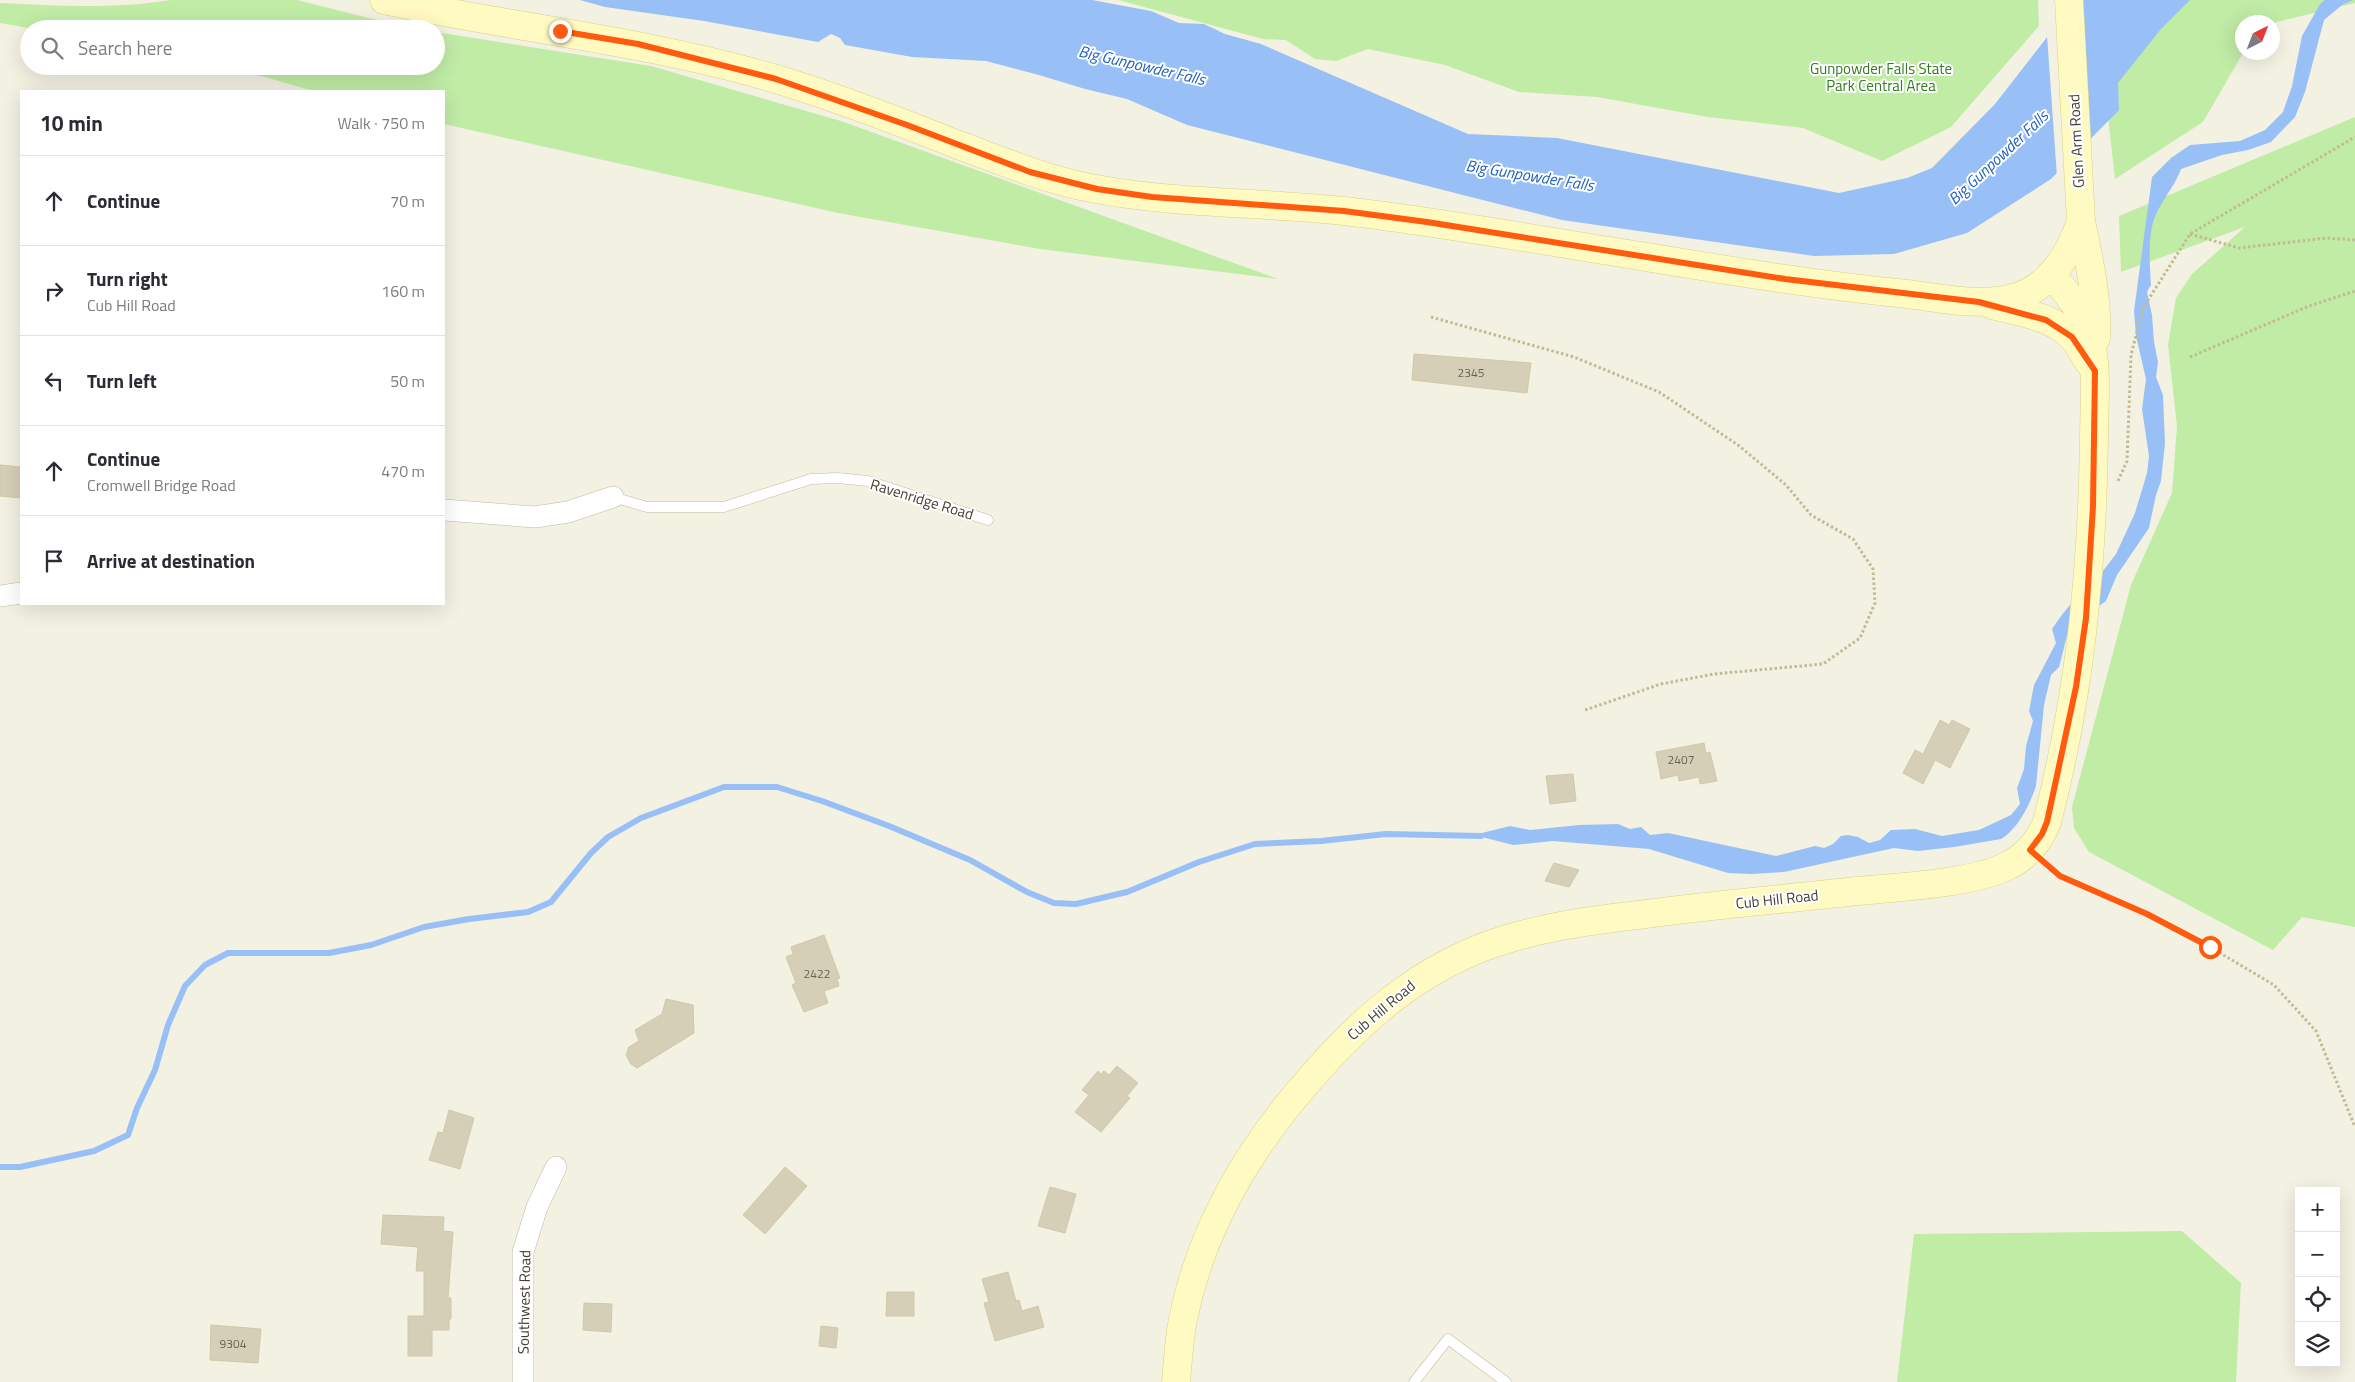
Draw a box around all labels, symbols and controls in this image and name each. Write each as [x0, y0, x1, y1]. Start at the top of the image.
north arrow [2235, 15, 2280, 60]
search box [20, 20, 445, 75]
route end [549, 20, 572, 43]
text: Search here [78, 33, 172, 62]
icon: search [38, 34, 66, 62]
water label: Big Gunpowder Falls [1076, 39, 1209, 91]
park label: Gunpowder Falls State Park Central Area [1810, 57, 1952, 97]
street label: Glen Arm Road [2062, 93, 2090, 189]
water label: Big Gunpowder Falls [1943, 103, 2054, 210]
text: 10 min [40, 107, 103, 139]
text: Walk · 750 m [337, 111, 425, 135]
water label: Big Gunpowder Falls [1464, 153, 1597, 197]
text: Continue [87, 186, 160, 215]
icon: ahead [40, 187, 68, 215]
text: 70 m [390, 189, 425, 213]
text: Turn right [87, 264, 168, 293]
icon: right [40, 277, 68, 305]
text: 160 m [381, 279, 425, 303]
text: Cub Hill Road [87, 293, 176, 317]
house number: 2345 [1458, 363, 1485, 382]
text: Turn left [87, 366, 157, 395]
icon: left [40, 367, 68, 395]
text: 50 m [390, 369, 425, 393]
text: Continue [87, 444, 160, 473]
icon: ahead [40, 457, 68, 485]
text: 470 m [381, 459, 425, 483]
street label: Ravenridge Road [868, 472, 976, 526]
text: Cromwell Bridge Road [87, 473, 236, 497]
text: Arrive at destination [87, 546, 255, 575]
icon: arrive [40, 547, 68, 575]
house number: 2407 [1668, 750, 1694, 769]
street label: Cub Hill Road [1734, 883, 1820, 915]
route start [2199, 936, 2222, 959]
house number: 2422 [804, 964, 830, 983]
street label: Cub Hill Road [1342, 974, 1420, 1046]
map controls [2295, 1187, 2340, 1367]
button: + [2295, 1187, 2340, 1232]
button: − [2295, 1232, 2340, 1277]
street label: Southwest Road [512, 1250, 536, 1354]
button: locate [2295, 1277, 2340, 1322]
button: layers [2295, 1322, 2340, 1367]
house number: 9304 [220, 1334, 247, 1353]

